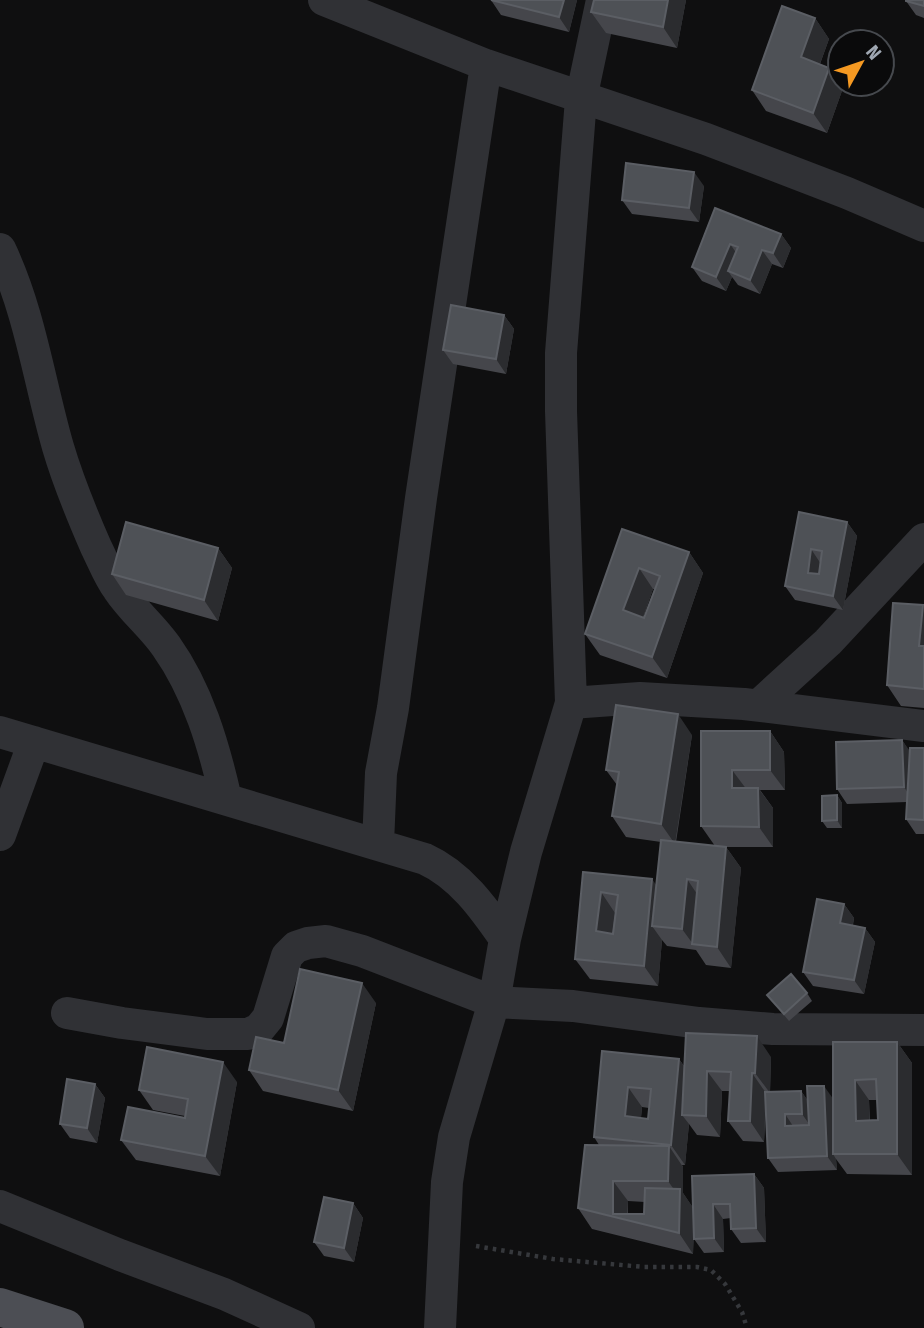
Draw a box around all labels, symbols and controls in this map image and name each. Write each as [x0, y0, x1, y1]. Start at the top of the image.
north arrow [826, 28, 896, 98]
text: N [861, 41, 886, 64]

